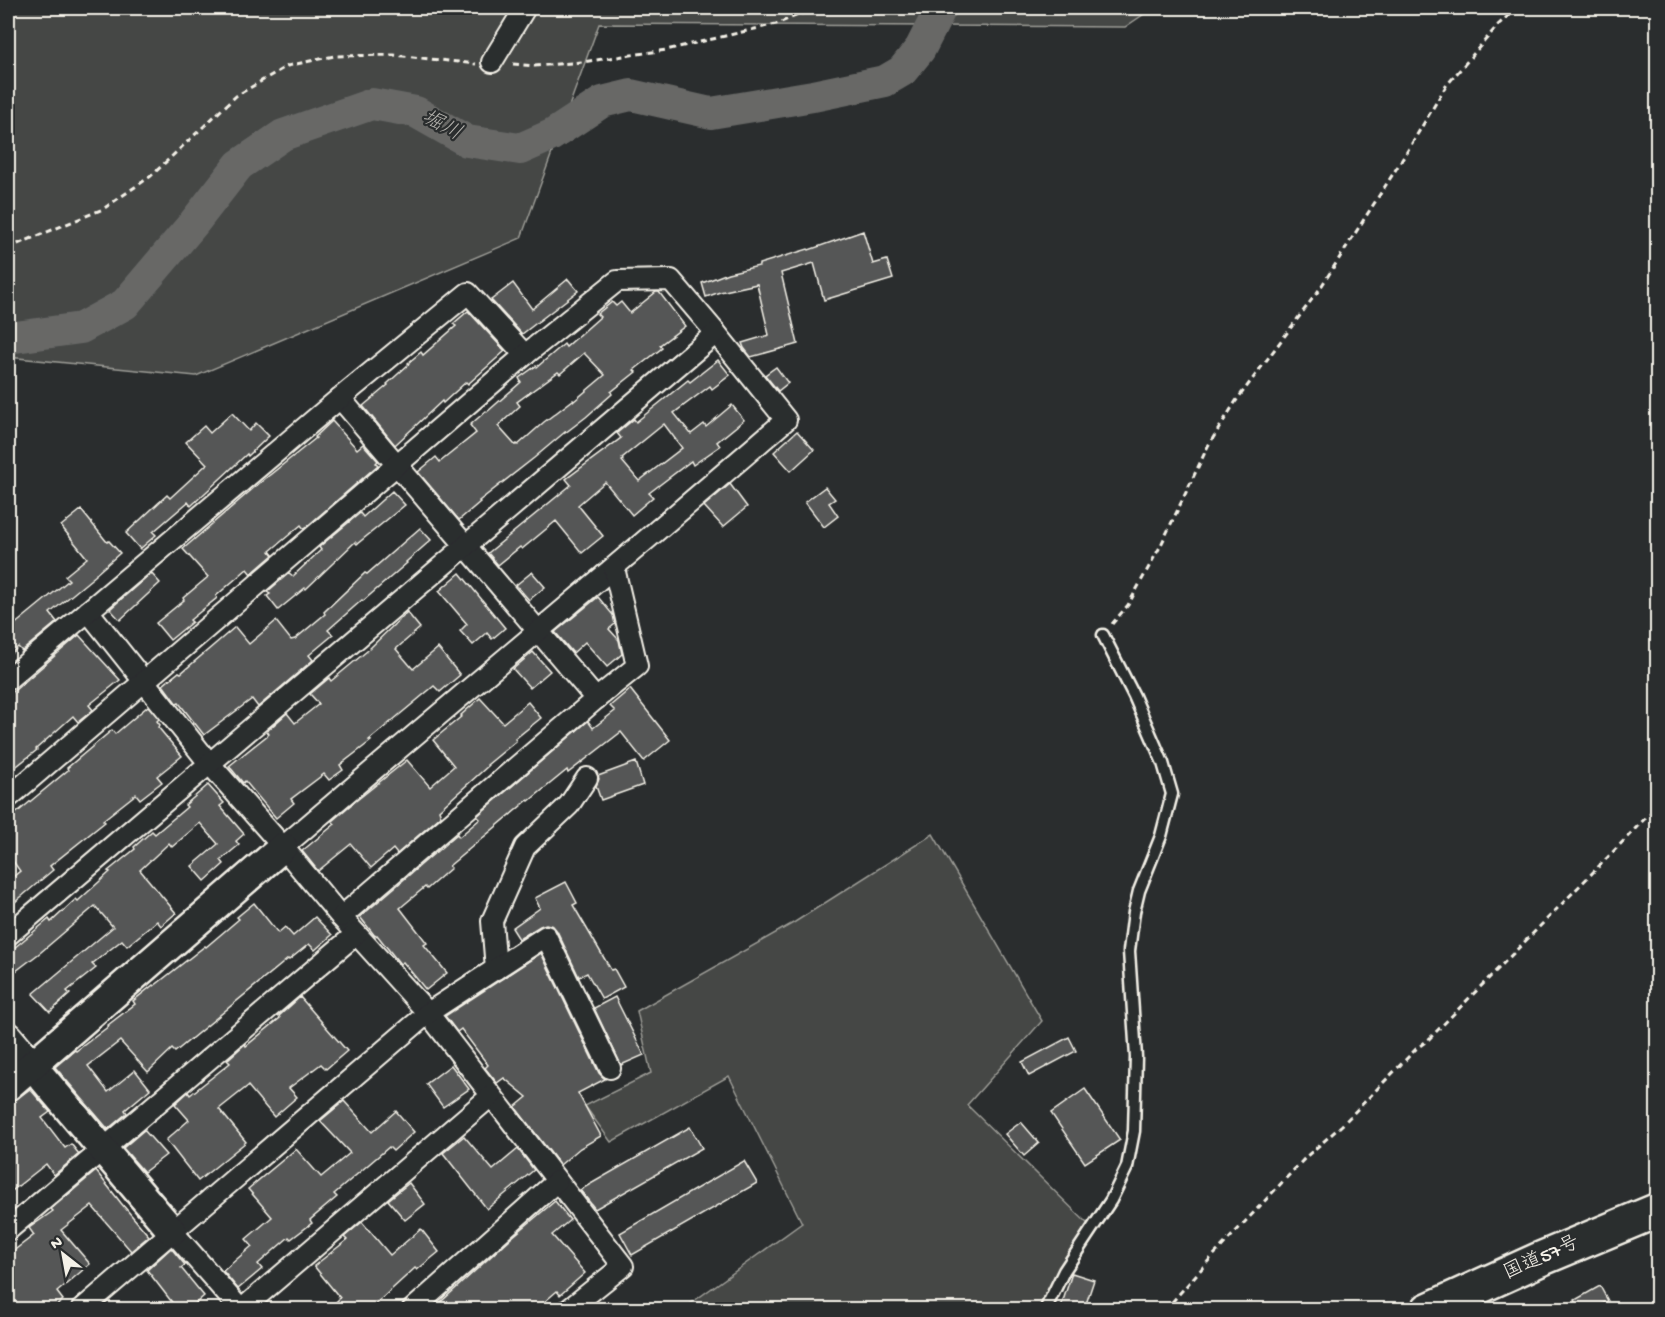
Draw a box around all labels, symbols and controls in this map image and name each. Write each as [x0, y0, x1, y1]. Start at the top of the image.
water label: 堀川 [417, 105, 466, 148]
north arrow [33, 1224, 93, 1284]
street label: 国道57号 [1500, 1231, 1584, 1286]
text: N [48, 1233, 67, 1255]

